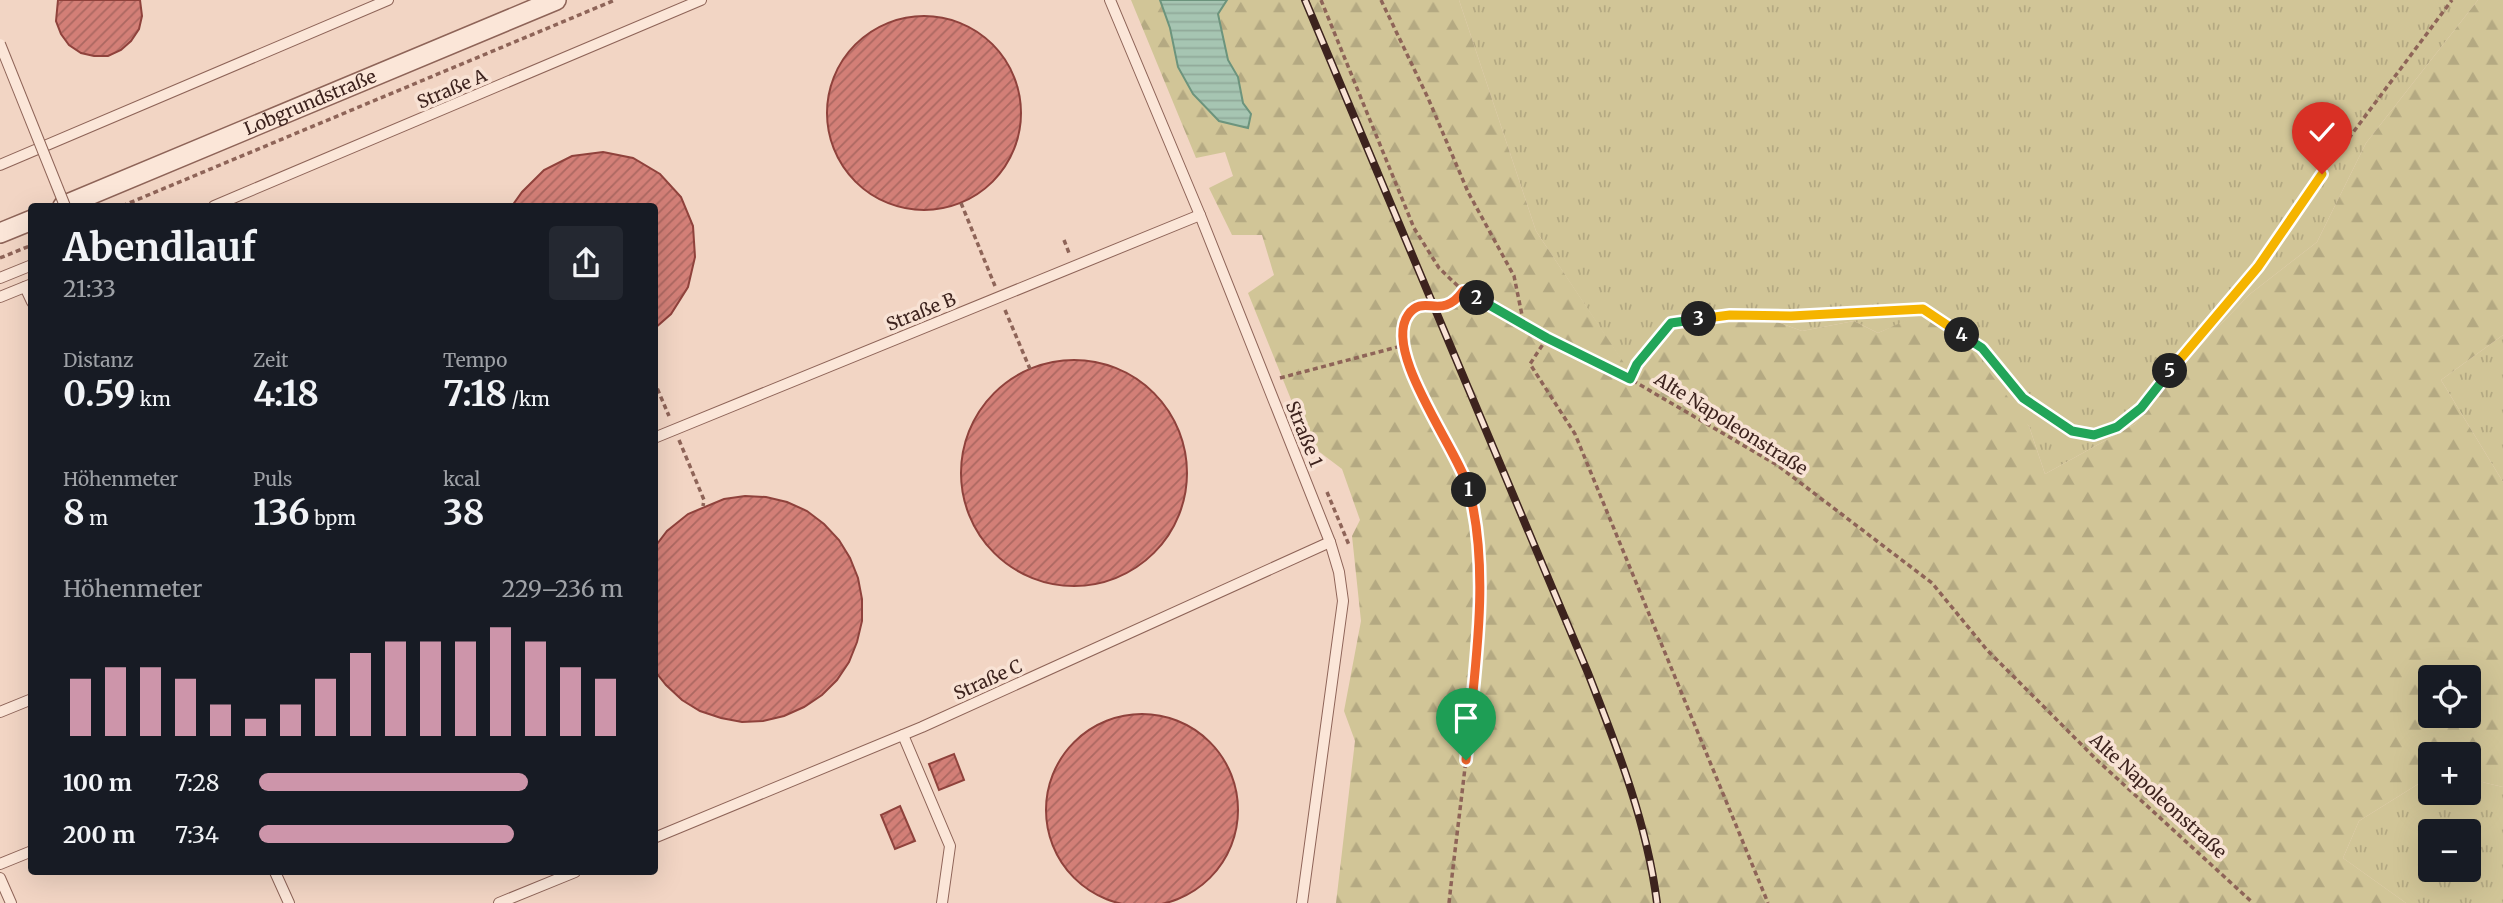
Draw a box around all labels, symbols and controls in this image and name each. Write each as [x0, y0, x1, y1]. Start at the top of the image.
street label: Straße A [413, 63, 490, 114]
street label: Lobgrundstraße [241, 64, 380, 140]
pin [2292, 102, 2352, 174]
icon: check [2303, 113, 2341, 151]
text: Abendlauf [63, 224, 256, 271]
button: share [549, 226, 623, 300]
text: 21:33 [63, 274, 116, 303]
pin: 2 [1460, 280, 1494, 316]
text: 2 [1471, 285, 1482, 309]
street label: Straße B [883, 287, 959, 336]
pin: 3 [1682, 302, 1716, 336]
text: 3 [1693, 306, 1704, 330]
pin: 4 [1944, 318, 1980, 352]
text: 4 [1955, 322, 1968, 346]
text: Distanz [63, 348, 133, 372]
text: Zeit [253, 348, 288, 372]
text: Tempo [443, 348, 507, 372]
pin: 5 [2152, 354, 2188, 388]
text: 5 [2164, 358, 2175, 382]
street label: Alte Napoleonstraße [1650, 367, 1812, 480]
text: 0.59 [63, 372, 135, 416]
text: 4:18 [253, 372, 319, 416]
text: 7:18 [443, 372, 507, 416]
text: km [135, 387, 171, 411]
text: /km [507, 387, 550, 411]
street label: Straße 1 [1281, 397, 1328, 470]
text: Höhenmeter [63, 467, 178, 491]
text: Puls [253, 467, 292, 491]
text: kcal [443, 467, 480, 491]
pin: 1 [1452, 472, 1486, 508]
text: 1 [1464, 477, 1473, 501]
text: 8 [63, 491, 85, 535]
text: 136 [253, 491, 310, 535]
text: 38 [443, 491, 484, 535]
text: m [85, 506, 108, 530]
text: bpm [310, 506, 356, 530]
text: Höhenmeter [63, 574, 202, 603]
text: 229–236 m [502, 574, 623, 603]
street label: Straße C [950, 654, 1026, 705]
map controls [2418, 665, 2481, 882]
button: locate [2418, 665, 2481, 728]
pin [1436, 688, 1496, 760]
icon: arrive [1447, 699, 1485, 737]
street label: Alte Napoleonstraße [2084, 727, 2232, 863]
button: + [2418, 742, 2481, 805]
text: 100 m [63, 768, 132, 797]
text: 7:28 [175, 768, 219, 797]
button: − [2418, 819, 2481, 882]
text: 200 m [63, 820, 135, 849]
text: 7:34 [175, 820, 219, 849]

